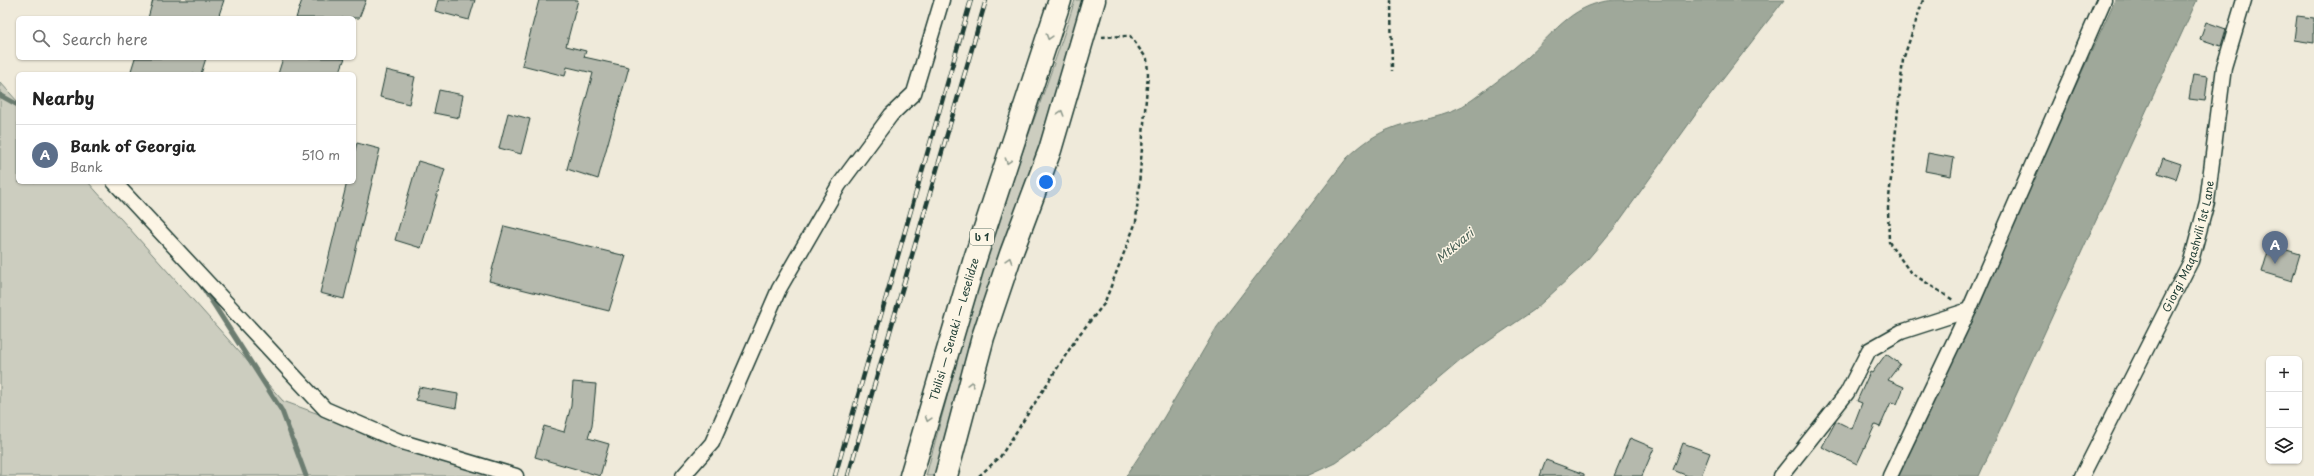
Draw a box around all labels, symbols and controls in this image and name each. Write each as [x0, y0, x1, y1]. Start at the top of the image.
search box [16, 16, 356, 60]
icon: search [30, 27, 52, 49]
text: Search here [62, 27, 148, 50]
one-way arrow [1045, 34, 1054, 41]
text: Nearby [32, 85, 94, 111]
one-way arrow [1056, 109, 1065, 116]
text: Bank of Georgia [70, 134, 196, 157]
text: A [40, 145, 50, 164]
text: 510 m [301, 145, 340, 164]
text: Bank [70, 157, 103, 176]
one-way arrow [1004, 157, 1013, 164]
your location [1036, 172, 1056, 192]
street label: Giorgi Maqashvili 1st Lane [2157, 179, 2218, 315]
water label: Mtkvari [1432, 222, 1479, 266]
road number: ს 1 [970, 229, 994, 245]
pin: A [2262, 231, 2288, 264]
street label: Tbilisi — Senaki — Leselidze [925, 255, 983, 403]
one-way arrow [1004, 257, 1012, 264]
map controls [2266, 356, 2302, 464]
button: + [2266, 356, 2302, 392]
one-way arrow [966, 381, 974, 387]
button: − [2266, 392, 2302, 428]
one-way arrow [924, 415, 933, 422]
button: layers [2266, 428, 2302, 464]

